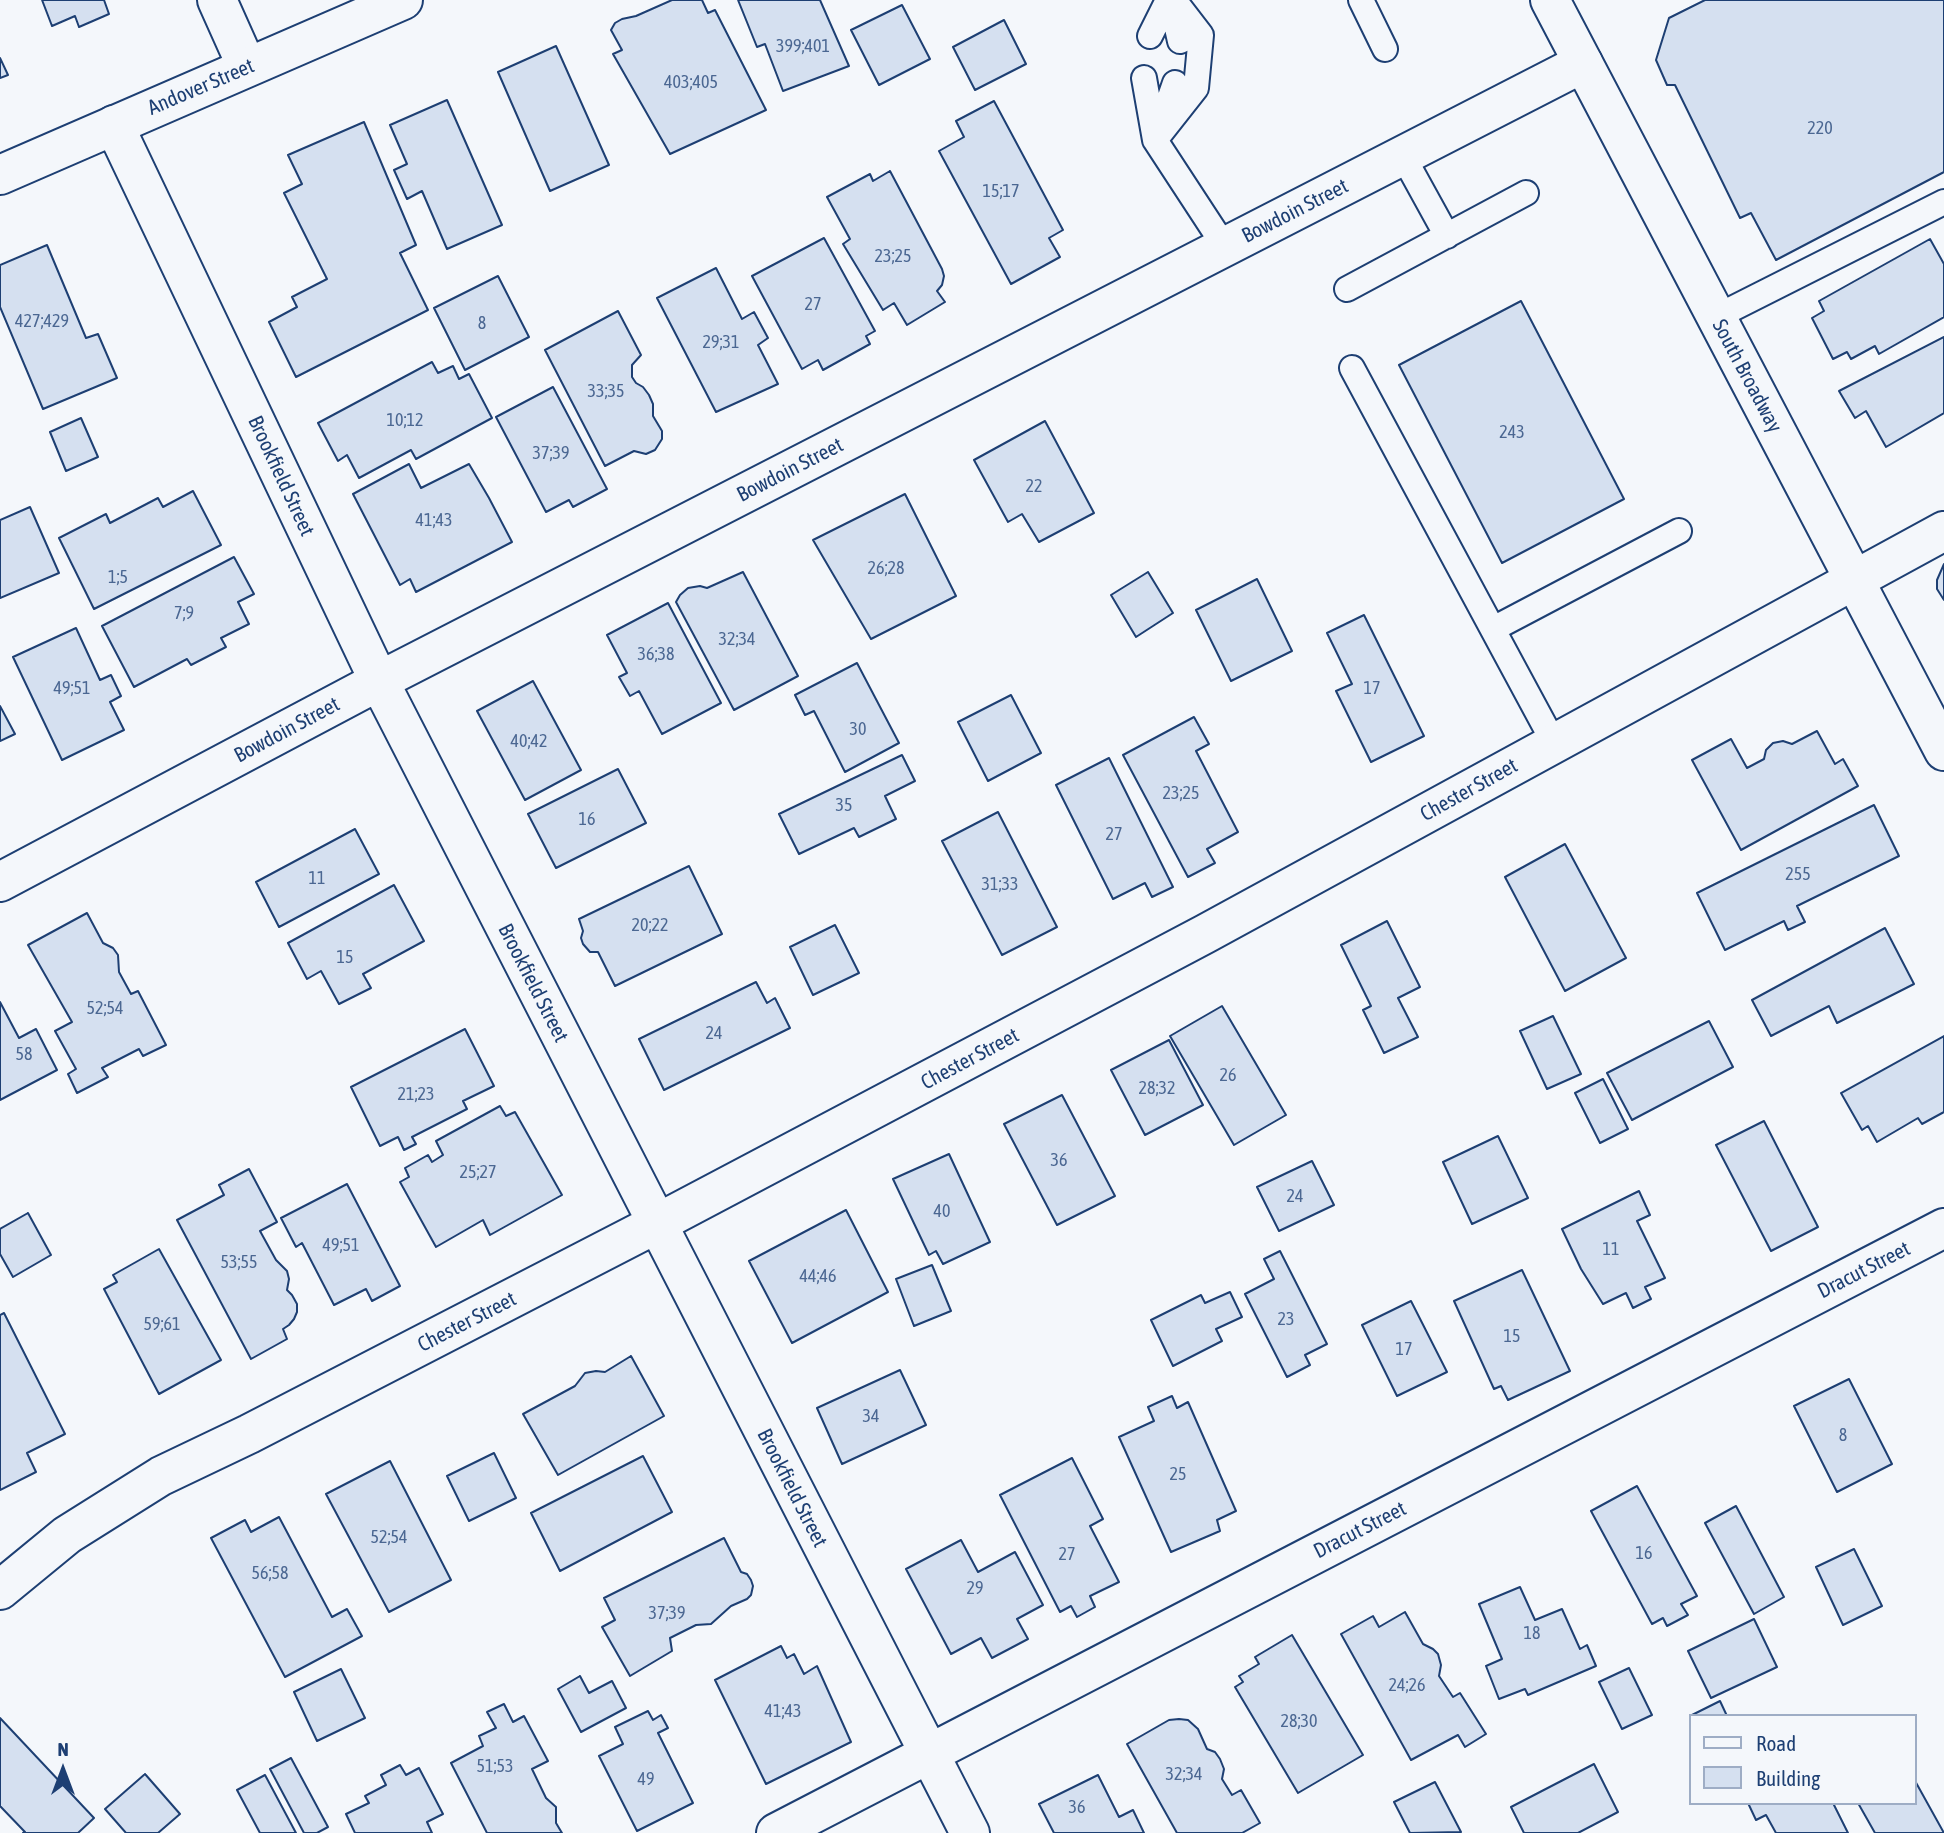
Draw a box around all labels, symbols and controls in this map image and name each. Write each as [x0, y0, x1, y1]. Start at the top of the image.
house number: 399;401 [776, 35, 830, 57]
street label: Andover Street [144, 53, 258, 121]
house number: 403;405 [664, 71, 718, 93]
house number: 220 [1807, 117, 1833, 139]
street label: Bowdoin Street [1238, 174, 1352, 248]
house number: 15;17 [982, 180, 1020, 202]
house number: 23;25 [874, 245, 912, 267]
house number: 27 [805, 293, 821, 315]
house number: 427;429 [15, 310, 69, 332]
house number: 8 [478, 312, 486, 334]
street label: South Broadway [1707, 315, 1787, 437]
house number: 29;31 [702, 331, 740, 353]
house number: 33;35 [587, 380, 625, 402]
house number: 10;12 [386, 409, 424, 431]
street label: Brookfield Street [242, 412, 320, 540]
house number: 243 [1499, 421, 1525, 443]
street label: Bowdoin Street [733, 433, 847, 507]
house number: 37;39 [532, 442, 570, 464]
house number: 22 [1026, 475, 1042, 497]
house number: 41;43 [415, 509, 453, 531]
house number: 26;28 [867, 557, 905, 579]
house number: 1;5 [108, 566, 128, 588]
house number: 7;9 [174, 602, 194, 624]
house number: 32;34 [718, 628, 756, 650]
house number: 36;38 [637, 643, 675, 665]
house number: 49;51 [53, 677, 91, 699]
house number: 17 [1364, 677, 1380, 699]
street label: Bowdoin Street [230, 692, 344, 768]
house number: 30 [850, 718, 866, 740]
house number: 40;42 [510, 730, 548, 752]
street label: Chester Street [1416, 753, 1522, 827]
house number: 23;25 [1162, 782, 1200, 804]
house number: 35 [836, 794, 852, 816]
house number: 16 [579, 808, 595, 830]
house number: 27 [1106, 823, 1122, 845]
house number: 255 [1785, 863, 1811, 885]
house number: 11 [309, 867, 325, 889]
house number: 31;33 [981, 873, 1019, 895]
house number: 20;22 [631, 914, 669, 936]
street label: Brookfield Street [492, 920, 574, 1046]
house number: 15 [337, 946, 353, 968]
house number: 52;54 [86, 997, 124, 1019]
house number: 24 [706, 1022, 722, 1044]
street label: Chester Street [917, 1023, 1023, 1095]
house number: 58 [16, 1043, 32, 1065]
house number: 26 [1220, 1064, 1236, 1086]
house number: 28;32 [1138, 1077, 1176, 1099]
house number: 21;23 [397, 1083, 435, 1105]
house number: 36 [1051, 1149, 1067, 1171]
house number: 25;27 [459, 1161, 497, 1183]
house number: 24 [1287, 1185, 1303, 1207]
house number: 40 [934, 1200, 950, 1222]
house number: 49;51 [322, 1234, 360, 1256]
street label: Dracut Street [1814, 1236, 1914, 1304]
house number: 11 [1603, 1238, 1619, 1260]
house number: 53;55 [220, 1251, 258, 1273]
house number: 44;46 [799, 1265, 837, 1287]
street label: Chester Street [414, 1286, 520, 1358]
house number: 23 [1278, 1308, 1294, 1330]
house number: 59;61 [143, 1313, 181, 1335]
house number: 15 [1504, 1325, 1520, 1347]
house number: 17 [1396, 1338, 1412, 1360]
house number: 34 [863, 1405, 879, 1427]
house number: 8 [1839, 1424, 1847, 1446]
street label: Brookfield Street [751, 1425, 833, 1551]
house number: 25 [1170, 1463, 1186, 1485]
street label: Dracut Street [1310, 1496, 1410, 1564]
house number: 52;54 [370, 1526, 408, 1548]
house number: 16 [1636, 1542, 1652, 1564]
house number: 27 [1059, 1543, 1075, 1565]
house number: 56;58 [251, 1562, 289, 1584]
house number: 29 [967, 1577, 983, 1599]
house number: 37;39 [648, 1602, 686, 1624]
house number: 18 [1524, 1622, 1540, 1644]
house number: 24;26 [1388, 1674, 1426, 1696]
house number: 41;43 [764, 1700, 802, 1722]
house number: 28;30 [1280, 1710, 1318, 1732]
legend [1688, 1714, 1916, 1805]
text: Road [1756, 1731, 1796, 1755]
north arrow [28, 1735, 98, 1805]
text: N [57, 1738, 69, 1760]
house number: 51;53 [476, 1755, 514, 1777]
house number: 32;34 [1165, 1763, 1203, 1785]
text: Building [1756, 1766, 1820, 1790]
house number: 49 [638, 1768, 654, 1790]
house number: 36 [1069, 1796, 1085, 1818]

